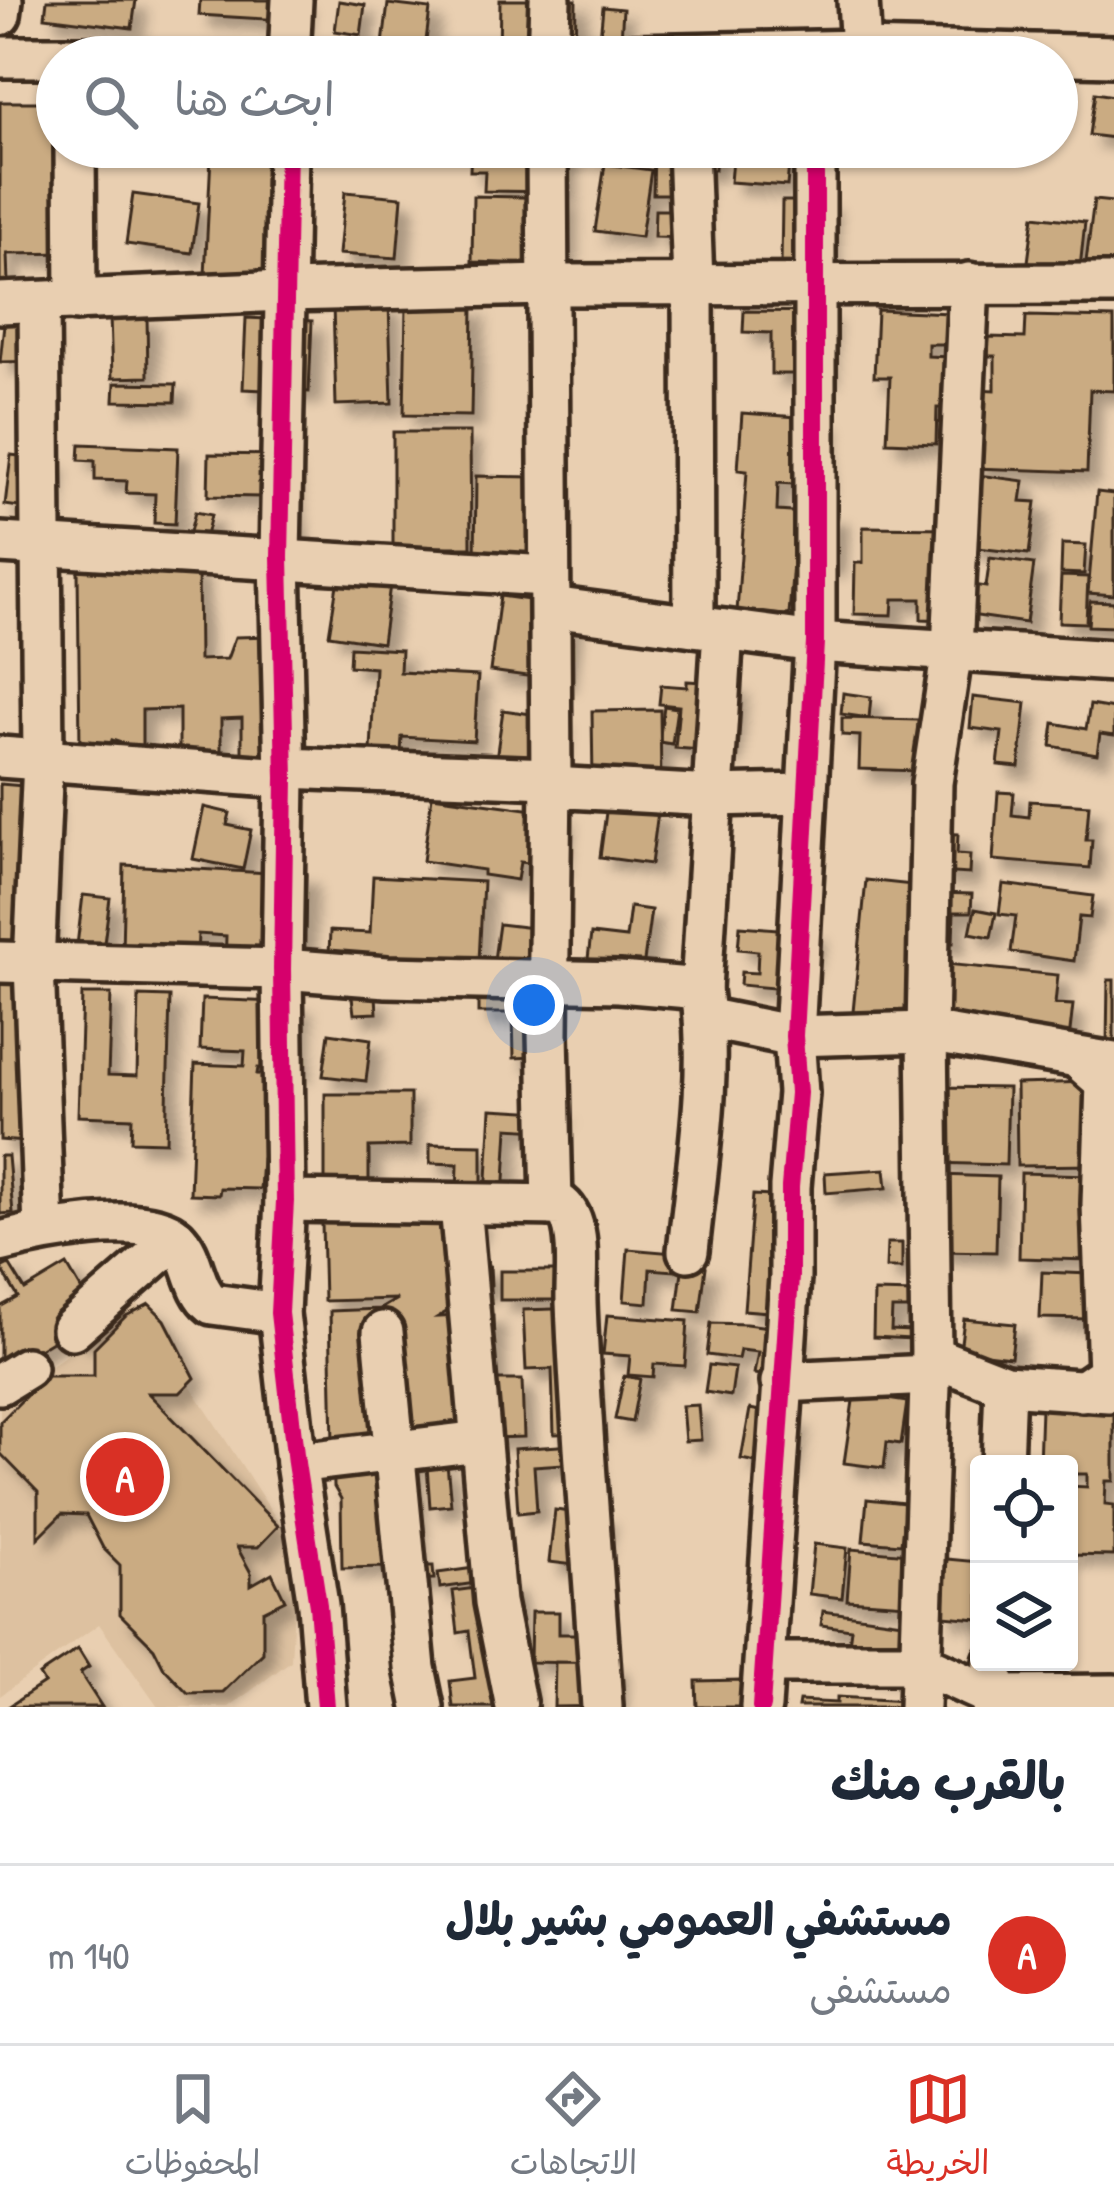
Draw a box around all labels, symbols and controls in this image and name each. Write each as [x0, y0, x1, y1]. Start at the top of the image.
search box [36, 36, 1078, 168]
text: ابحث هنا [174, 68, 335, 129]
icon: search [78, 69, 144, 135]
your location [504, 975, 564, 1035]
pin: A [86, 1432, 164, 1522]
map controls [970, 1455, 1078, 1671]
button: locate [970, 1455, 1078, 1563]
button: layers [970, 1563, 1078, 1671]
text: بالقرب منك [831, 1746, 1066, 1815]
text: مستشفي العمومي بشير بلال [445, 1888, 952, 1949]
text: 140 m [48, 1928, 130, 1981]
text: A [1017, 1928, 1037, 1981]
text: مستشفى [809, 1962, 952, 2015]
tab: المحفوظات [125, 2066, 261, 2192]
tab: الاتجاهات [510, 2066, 637, 2192]
tab: الخريطة [886, 2066, 989, 2192]

